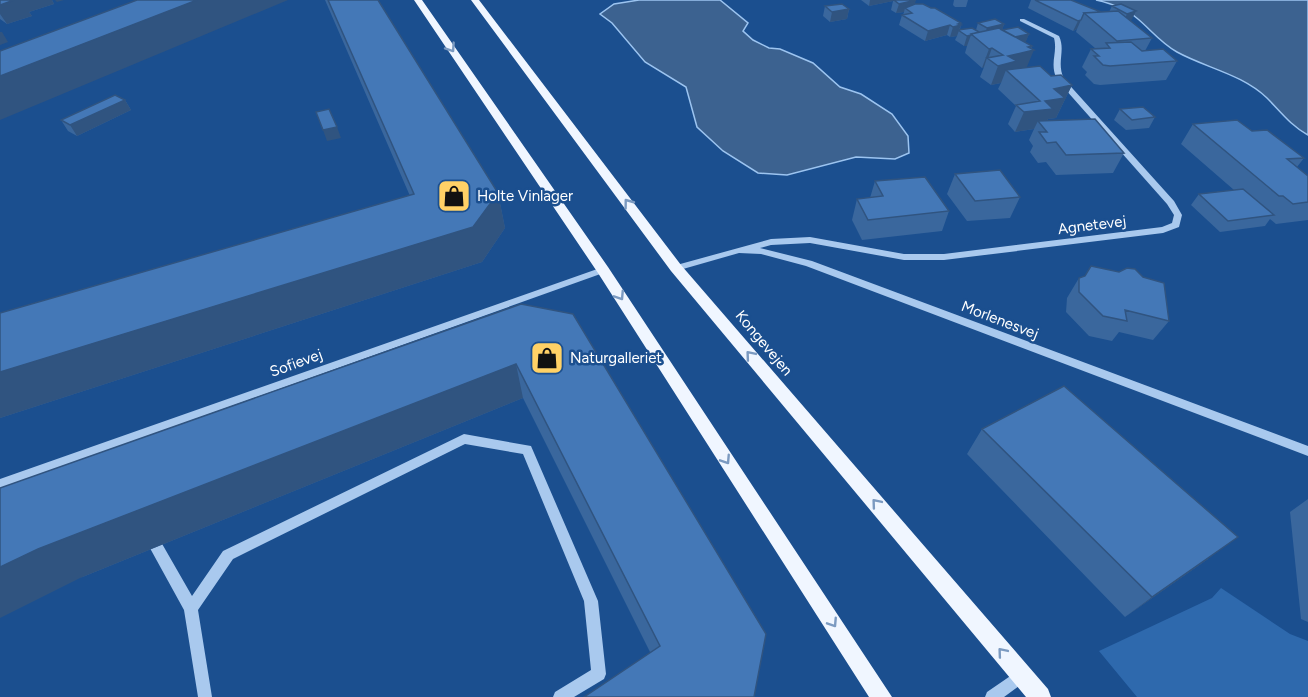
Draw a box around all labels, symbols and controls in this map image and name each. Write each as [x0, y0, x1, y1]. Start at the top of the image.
one-way arrow [444, 42, 455, 53]
shop icon: Holte Vinlager [436, 178, 472, 214]
place label: Holte Vinlager [477, 187, 573, 205]
one-way arrow [624, 199, 635, 210]
street label: Agnetevej [1057, 212, 1127, 238]
one-way arrow [613, 290, 624, 301]
street label: Morlenesvej [959, 297, 1041, 343]
street label: Kongevejen [732, 307, 796, 379]
shop icon: Naturgalleriet [529, 340, 565, 376]
street label: Sofievej [267, 345, 325, 381]
place label: Naturgalleriet [570, 349, 662, 367]
one-way arrow [746, 351, 757, 362]
one-way arrow [719, 454, 731, 464]
one-way arrow [873, 499, 884, 510]
one-way arrow [825, 617, 836, 628]
one-way arrow [998, 648, 1009, 659]

